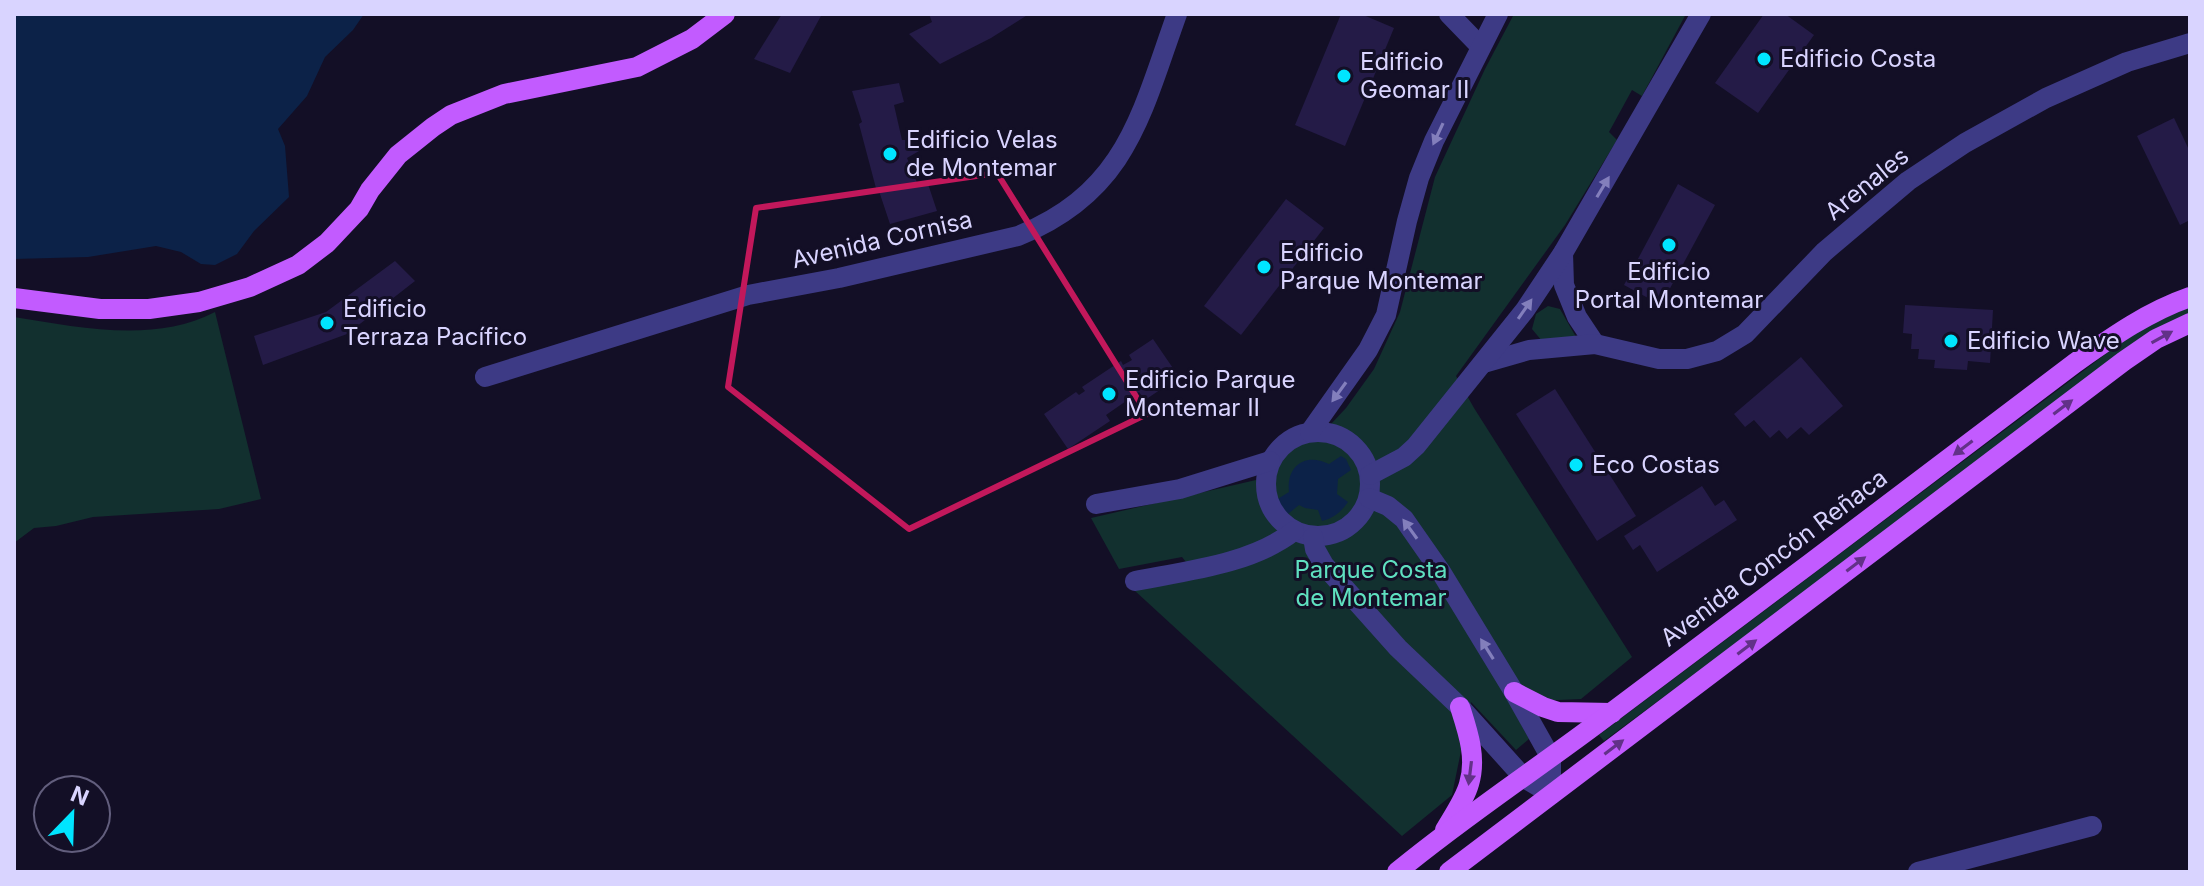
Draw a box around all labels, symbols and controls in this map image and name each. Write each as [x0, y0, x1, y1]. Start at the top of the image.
place label: Edificio Costa [1780, 44, 1936, 73]
place label: Edificio Geomar II [1360, 47, 1469, 104]
marker: Edificio Costa [1755, 50, 1773, 68]
marker: Edificio Geomar II [1335, 67, 1353, 85]
one-way arrow [1431, 122, 1445, 146]
place label: Edificio Velas de Montemar [906, 125, 1058, 182]
street label: Arenales [1819, 141, 1914, 226]
marker: Edificio Velas de Montemar [881, 145, 899, 163]
one-way arrow [1596, 176, 1610, 198]
street label: Avenida Cornisa [789, 205, 975, 274]
marker: Edificio Portal Montemar [1660, 236, 1678, 254]
place label: Edificio Parque Montemar [1280, 238, 1482, 295]
place label: Edificio Portal Montemar [1575, 257, 1763, 314]
marker: Edificio Parque Montemar [1255, 258, 1273, 276]
place label: Edificio Terraza Pacífico [343, 294, 527, 351]
one-way arrow [1517, 299, 1532, 320]
marker: Edificio Terraza Pacífico [318, 314, 336, 332]
place label: Edificio Wave [1967, 326, 2120, 355]
one-way arrow [2151, 330, 2173, 344]
marker: Edificio Wave [1942, 332, 1960, 350]
place label: Edificio Parque Montemar II [1125, 365, 1296, 422]
one-way arrow [1332, 381, 1347, 402]
marker: Edificio Parque Montemar II [1100, 385, 1118, 403]
one-way arrow [2053, 400, 2074, 416]
one-way arrow [1952, 439, 1973, 455]
place label: Eco Costas [1592, 450, 1720, 479]
marker: Eco Costas [1567, 456, 1585, 474]
street label: Avenida Concón Reñaca [1655, 463, 1893, 652]
one-way arrow [1403, 519, 1419, 539]
park label: Parque Costa de Montemar [1294, 555, 1448, 612]
one-way arrow [1846, 557, 1866, 573]
one-way arrow [1481, 638, 1495, 660]
one-way arrow [1737, 639, 1757, 655]
one-way arrow [1604, 740, 1624, 756]
one-way arrow [1463, 761, 1476, 786]
north arrow [32, 774, 112, 854]
text: N [67, 780, 93, 811]

